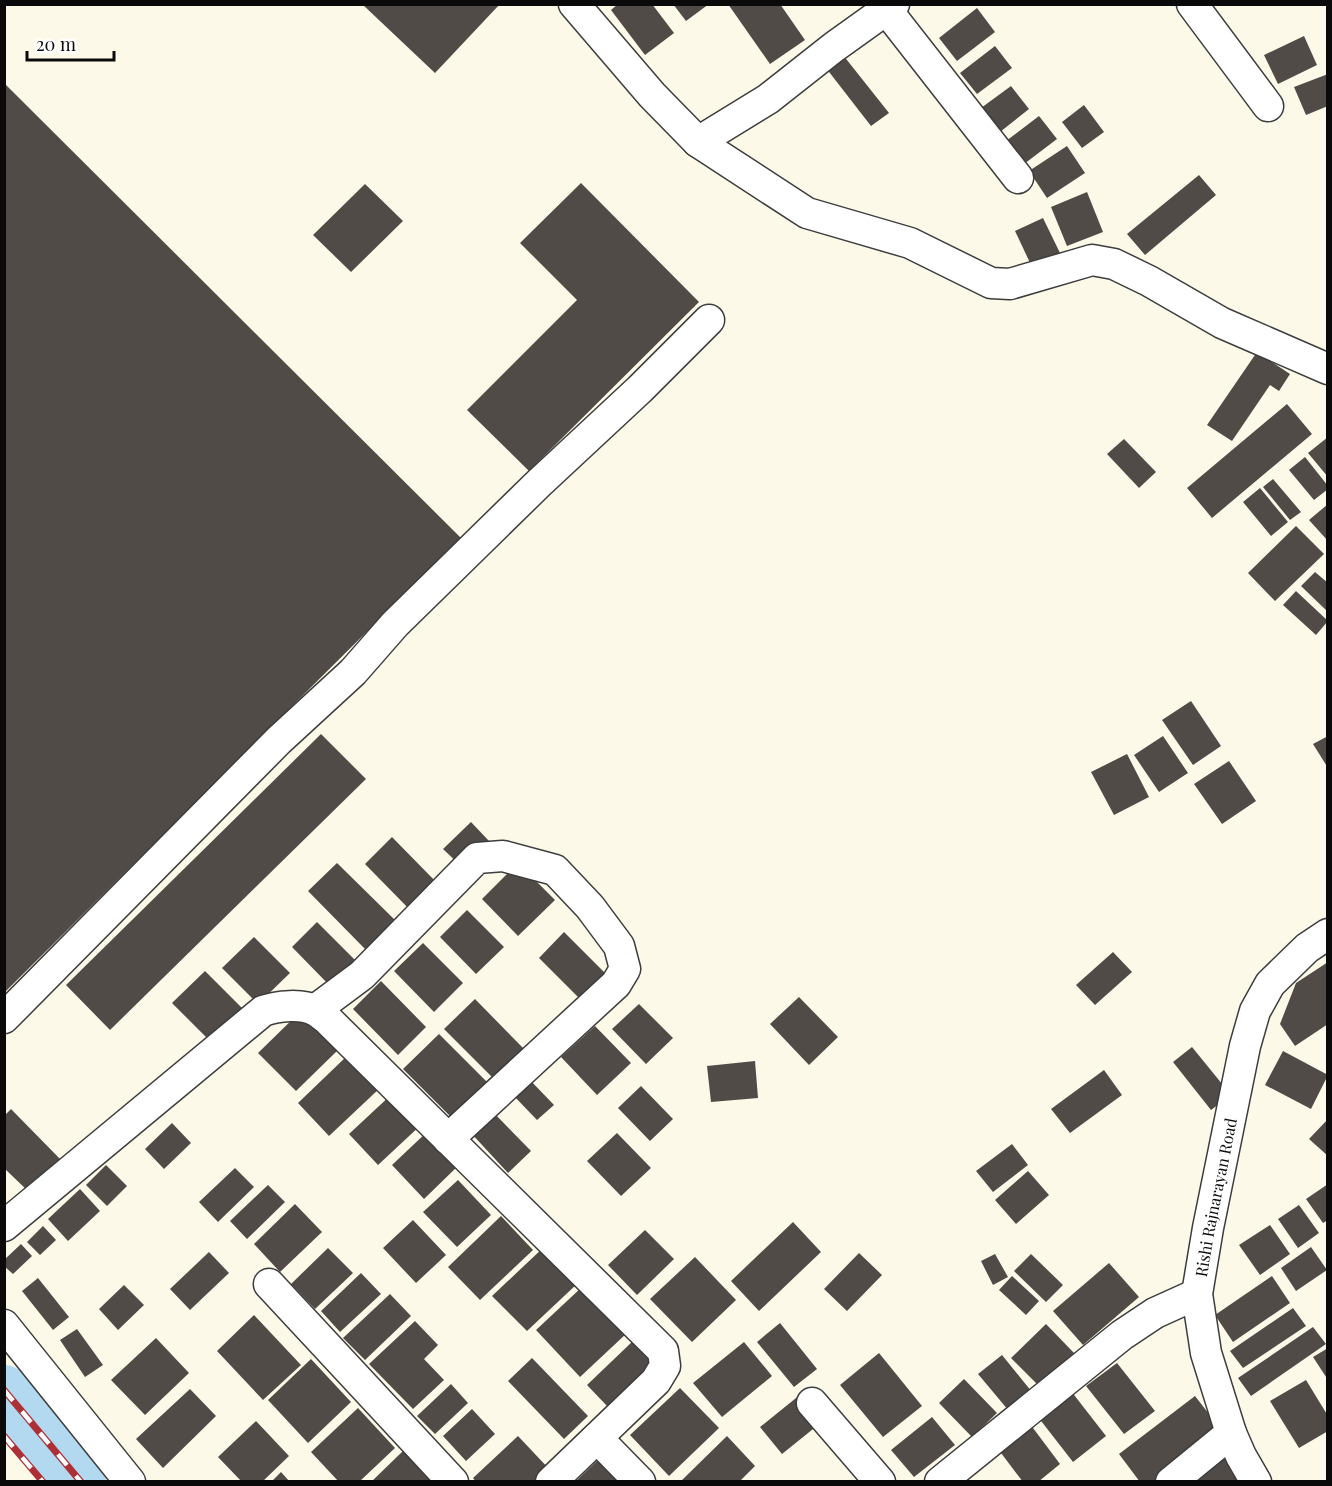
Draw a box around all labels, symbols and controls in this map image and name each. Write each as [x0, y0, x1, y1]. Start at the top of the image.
scale bar [27, 24, 114, 62]
text: 20 m [36, 32, 76, 56]
street label: Rishi Rajnarayan Road [1190, 1116, 1241, 1278]

